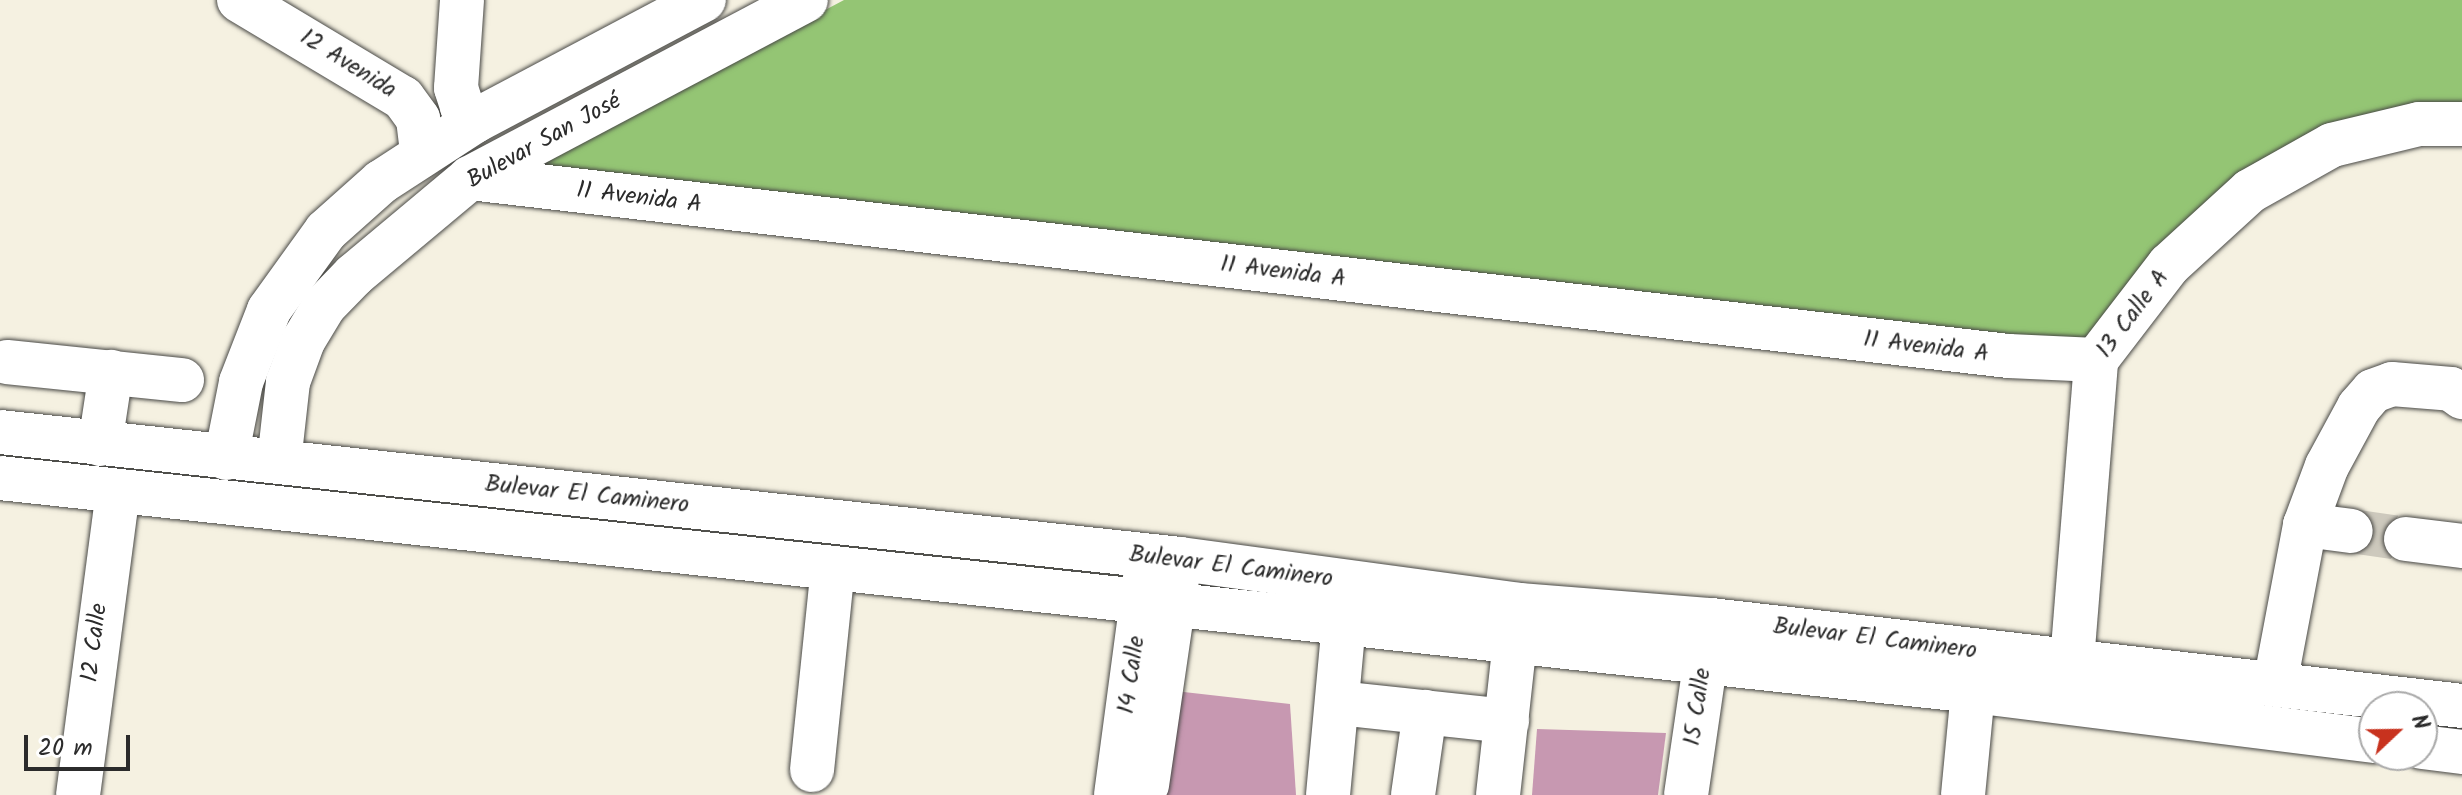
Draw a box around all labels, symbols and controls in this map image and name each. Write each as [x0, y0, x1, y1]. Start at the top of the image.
street label: 12 Avenida [294, 23, 402, 105]
street label: Bulevar San José [462, 87, 626, 195]
street label: 11 Avenida A [575, 176, 703, 220]
street label: 11 Avenida A [1219, 250, 1347, 294]
street label: 13 Calle A [2090, 264, 2176, 364]
street label: 11 Avenida A [1862, 325, 1990, 369]
street label: Bulevar El Caminero [484, 470, 690, 520]
street label: Bulevar El Caminero [1128, 540, 1334, 594]
street label: 12 Calle [76, 602, 114, 684]
street label: Bulevar El Caminero [1772, 612, 1978, 666]
street label: 14 Calle [1112, 634, 1152, 716]
street label: 15 Calle [1678, 666, 1718, 748]
north arrow [2358, 691, 2438, 771]
text: N [2400, 710, 2438, 736]
scale bar [28, 719, 134, 769]
text: 20 m [38, 729, 93, 768]

